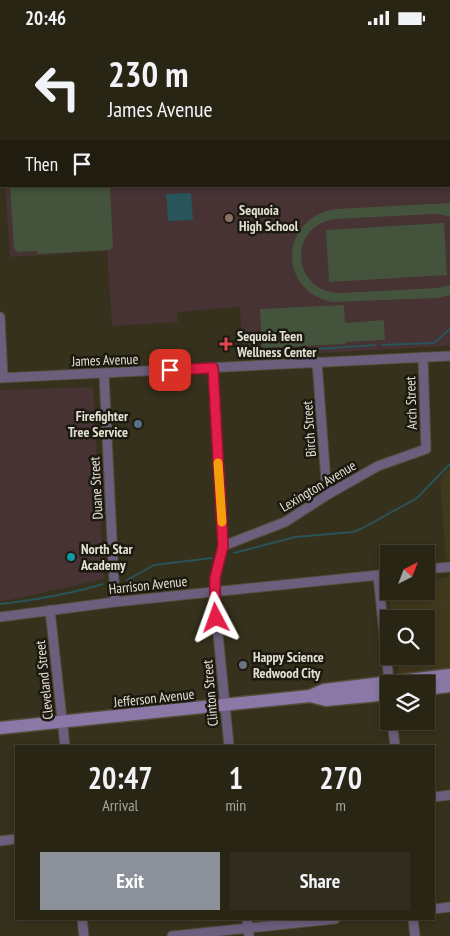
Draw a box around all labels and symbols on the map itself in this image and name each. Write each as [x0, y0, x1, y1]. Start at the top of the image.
place label: Sequoia High School [239, 201, 299, 235]
marker: Sequoia High School [223, 212, 235, 224]
place label: Sequoia Teen Wellness Center [236, 327, 317, 361]
marker: Sequoia Teen Wellness Center [219, 337, 233, 351]
pin [149, 349, 191, 391]
street label: James Avenue [70, 350, 139, 370]
street label: Arch Street [401, 376, 421, 430]
street label: Birch Street [298, 400, 320, 458]
place label: Firefighter Tree Service [68, 407, 129, 441]
marker: Firefighter Tree Service [132, 418, 144, 430]
street label: Duane Street [85, 456, 107, 520]
street label: Lexington Avenue [277, 456, 360, 516]
place label: North Star Academy [80, 540, 133, 574]
north arrow [380, 545, 435, 600]
marker: North Star Academy [65, 551, 77, 563]
street label: Harrison Avenue [108, 572, 188, 598]
position arrow [189, 591, 241, 643]
street label: Cleveland Street [31, 639, 57, 720]
place label: Happy Science Redwood City [253, 648, 324, 682]
street label: Clinton Street [198, 659, 222, 727]
marker: Happy Science Redwood City [237, 659, 249, 671]
street label: Jefferson Avenue [112, 685, 195, 711]

